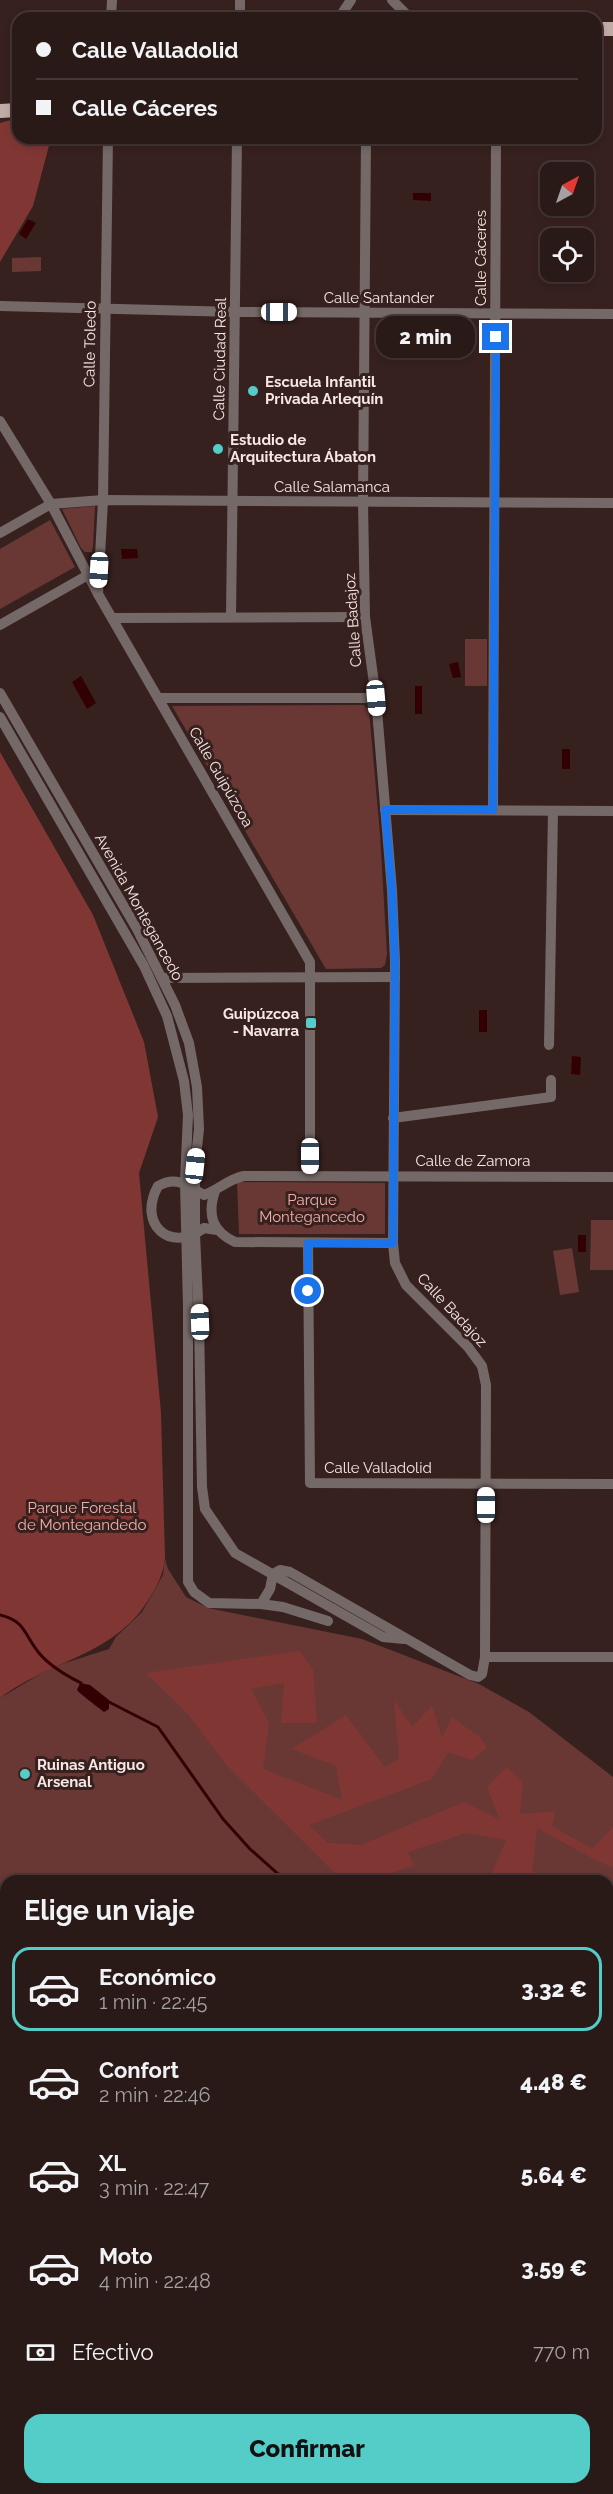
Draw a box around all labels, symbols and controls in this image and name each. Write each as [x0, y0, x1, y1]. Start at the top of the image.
text: Calle Valladolid [72, 37, 239, 63]
text: Calle Cáceres [72, 95, 218, 121]
north arrow [540, 162, 594, 216]
map controls [540, 162, 594, 282]
street label: Calle Cáceres [472, 210, 490, 306]
button: locate [540, 228, 594, 282]
street label: Calle Santander [324, 289, 435, 307]
street label: Calle Ciudad Real [210, 296, 230, 421]
street label: Calle Toledo [80, 301, 100, 387]
car [261, 303, 297, 321]
callout: 2 min [376, 316, 475, 358]
route end [482, 323, 509, 350]
text: 2 min [399, 325, 452, 349]
place label: Escuela Infantil Privada Arlequín [265, 373, 383, 408]
marker: Escuela Infantil Privada Arlequín [246, 384, 260, 398]
place label: Estudio de Arquitectura Ábaton [230, 431, 376, 466]
marker: Estudio de Arquitectura Ábaton [211, 442, 225, 456]
street label: Calle Salamanca [274, 478, 390, 496]
car [89, 552, 109, 588]
street label: Calle Badajoz [341, 572, 365, 668]
car [365, 679, 387, 717]
street label: Calle Guipúzcoa [185, 724, 257, 830]
street label: Avenida Montegancedo [91, 830, 187, 984]
place label: Guipúzcoa - Navarra [223, 1005, 299, 1040]
marker: Guipúzcoa - Navarra [304, 1016, 318, 1030]
car [301, 1138, 319, 1174]
car [184, 1147, 206, 1185]
street label: Calle de Zamora [416, 1152, 530, 1170]
park label: Parque Montegancedo [259, 1191, 365, 1226]
street label: Calle Badajoz [413, 1269, 491, 1351]
route start [294, 1277, 321, 1304]
car [190, 1304, 210, 1340]
street label: Calle Valladolid [324, 1459, 432, 1477]
car [477, 1487, 495, 1523]
park label: Parque Forestal de Montegandedo [18, 1499, 147, 1534]
place label: Ruinas Antiguo Arsenal [37, 1756, 145, 1791]
marker: Ruinas Antiguo Arsenal [18, 1767, 32, 1781]
text: Elige un viaje [24, 1895, 195, 1926]
icon: car [27, 1962, 81, 2016]
text: Económico [99, 1964, 216, 1990]
text: 3.32 € [521, 1976, 587, 2002]
text: 1 min · 22:45 [99, 1990, 207, 2014]
icon: car [27, 2055, 81, 2109]
text: Confort [99, 2057, 179, 2083]
text: 4.48 € [520, 2069, 587, 2095]
text: 2 min · 22:46 [99, 2083, 210, 2107]
icon: car [27, 2148, 81, 2202]
text: XL [99, 2150, 126, 2176]
text: 5.64 € [521, 2162, 587, 2188]
text: 3 min · 22:47 [99, 2176, 209, 2200]
icon: car [27, 2241, 81, 2295]
text: Moto [99, 2243, 153, 2269]
text: 3.59 € [521, 2255, 587, 2281]
text: 4 min · 22:48 [99, 2269, 211, 2293]
icon: cash [24, 2336, 57, 2369]
text: Efectivo [72, 2339, 154, 2365]
text: 770 m [533, 2340, 590, 2364]
button: Confirmar [24, 2414, 590, 2483]

